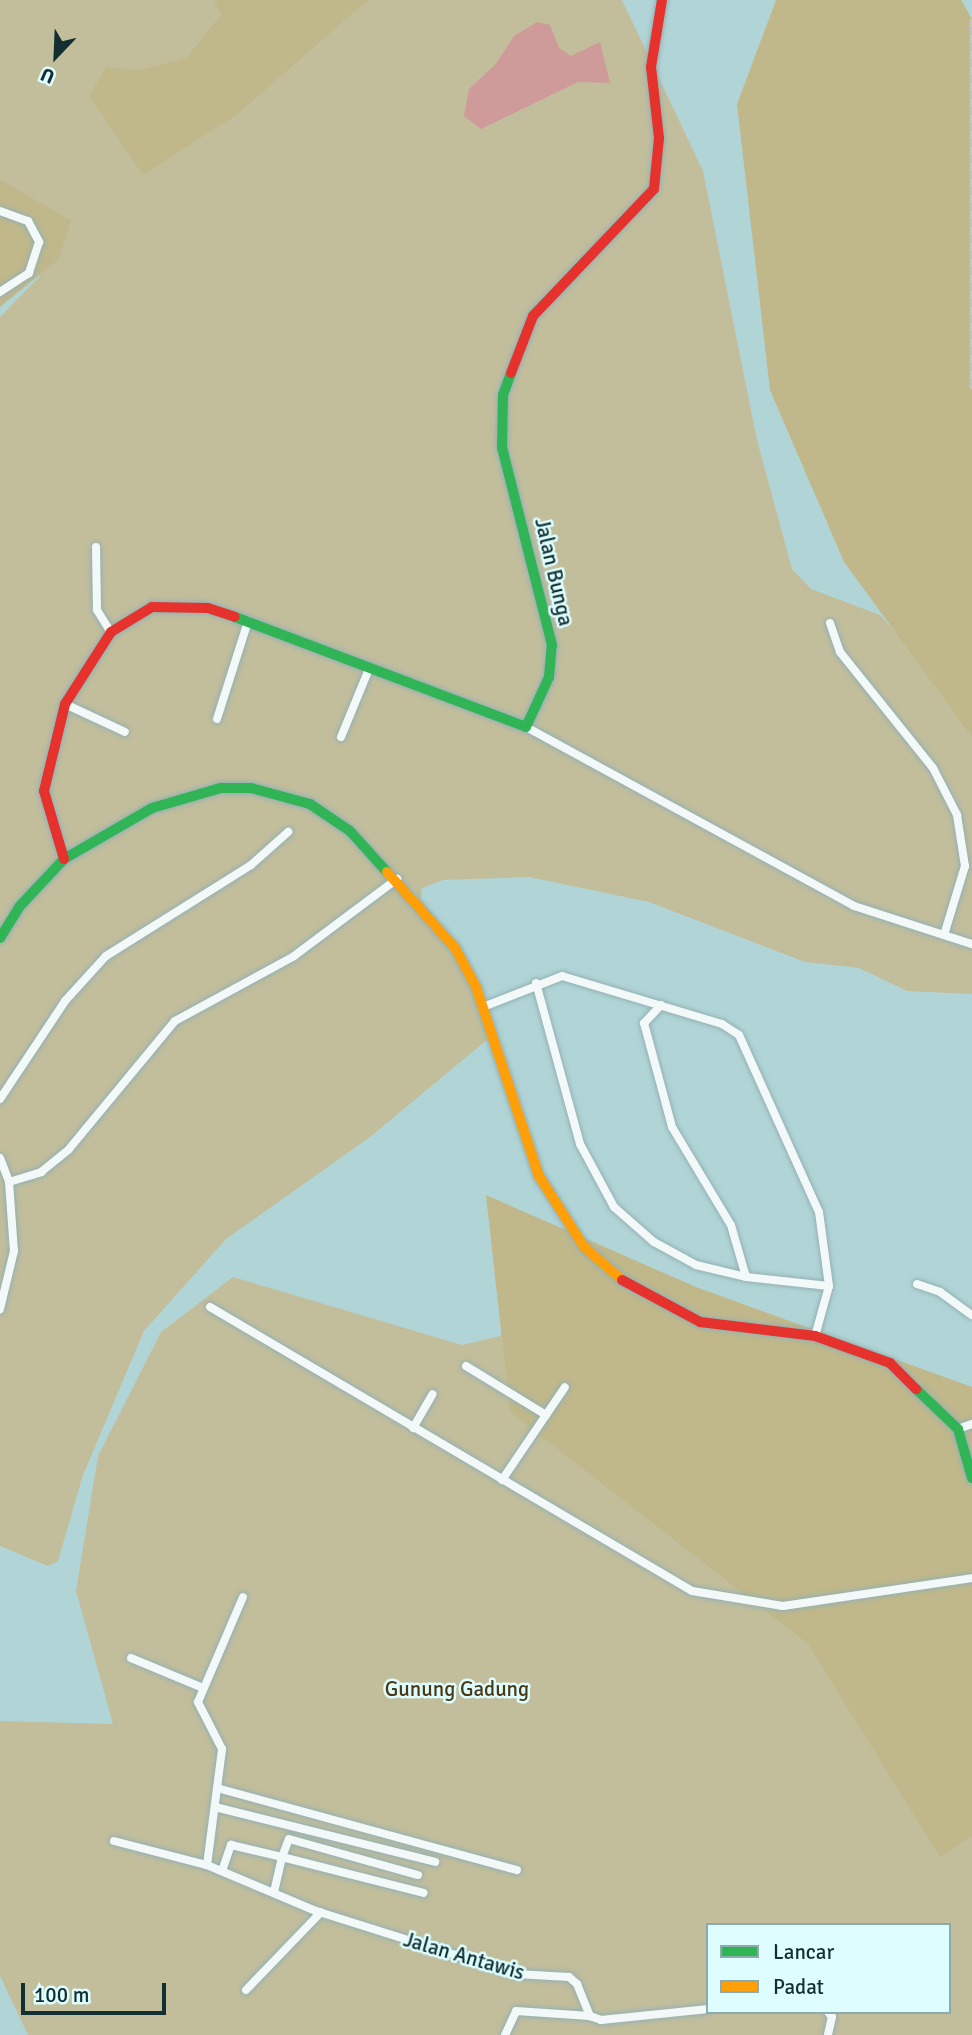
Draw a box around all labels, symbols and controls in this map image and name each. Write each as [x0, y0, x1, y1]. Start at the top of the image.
north arrow [21, 21, 91, 91]
text: U [37, 62, 58, 89]
street label: Jalan Bunga [529, 516, 579, 628]
park label: Gunung Gadung [385, 1676, 529, 1702]
legend [706, 1923, 951, 2014]
street label: Jalan Antawis [401, 1927, 527, 1985]
text: Lancar [773, 1939, 834, 1965]
scale bar [24, 1968, 170, 2012]
text: Padat [773, 1974, 824, 2000]
text: 100 m [34, 1982, 89, 2008]

